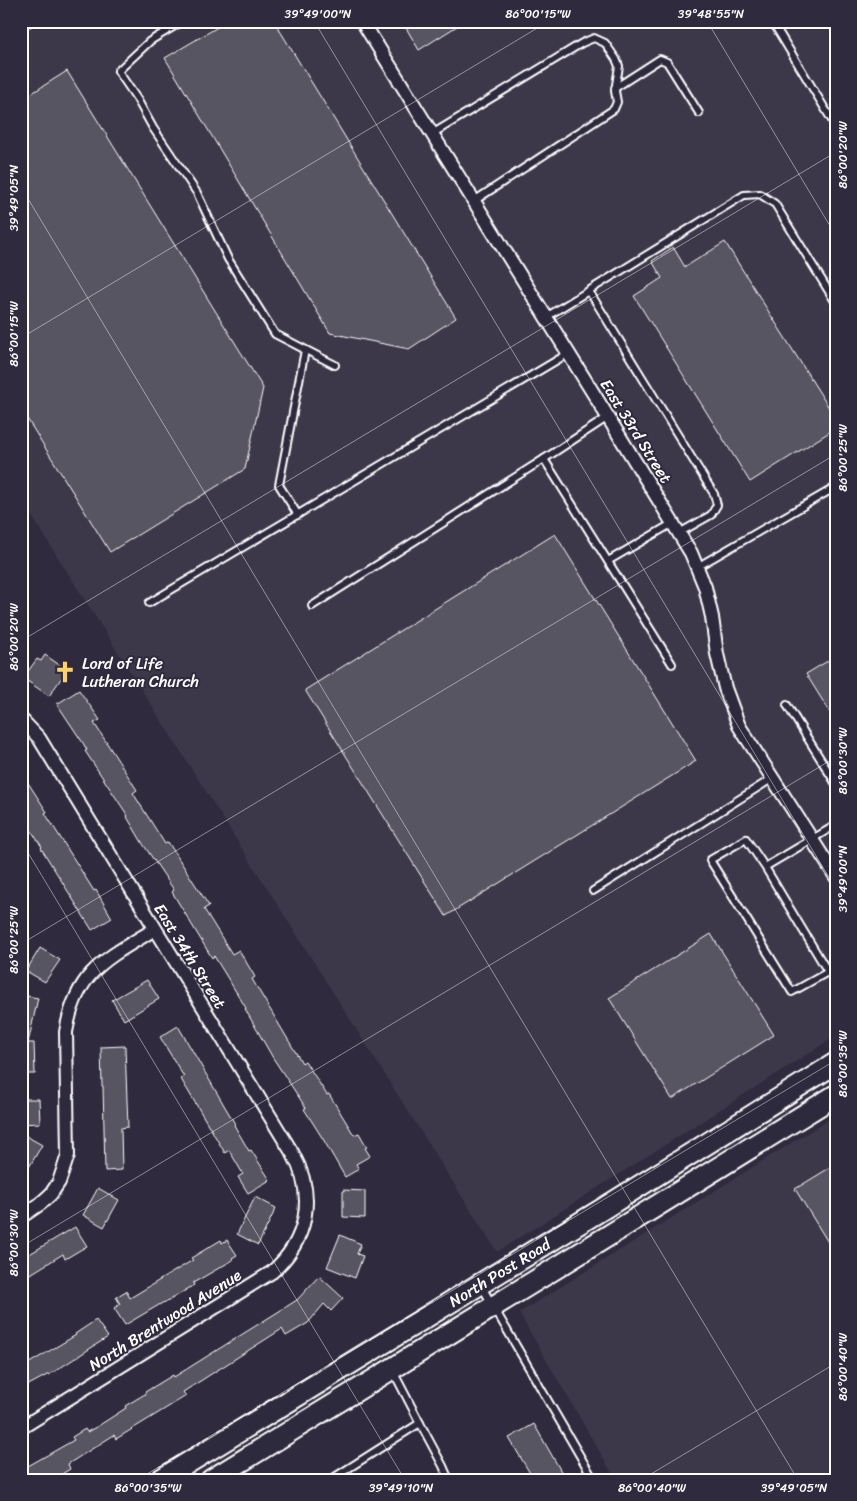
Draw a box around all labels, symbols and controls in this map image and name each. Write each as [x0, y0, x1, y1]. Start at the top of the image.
text: 39°49'00"N [285, 3, 352, 25]
text: 86°00'15"W [505, 3, 572, 25]
text: 39°48'55"N [678, 3, 745, 25]
text: 86°00'20"W [832, 120, 854, 189]
text: 39°49'05"N [3, 164, 25, 231]
text: 86°00'15"W [3, 300, 25, 367]
street label: East 33rd Street [592, 373, 680, 489]
text: 86°00'25"W [832, 424, 854, 492]
text: 86°00'20"W [3, 602, 25, 671]
place label: Lord of Life Lutheran Church [82, 649, 199, 696]
church icon: Lord of Life Lutheran Church [52, 659, 78, 685]
text: 86°00'30"W [832, 727, 854, 795]
text: 39°49'00"N [832, 845, 854, 912]
street label: East 34th Street [146, 897, 234, 1015]
text: 86°00'25"W [3, 906, 25, 974]
text: 86°00'35"W [832, 1030, 854, 1097]
text: 86°00'30"W [3, 1209, 25, 1277]
street label: North Post Road [443, 1229, 558, 1315]
street label: North Brentwood Avenue [83, 1261, 248, 1379]
text: 86°00'40"W [832, 1332, 854, 1401]
text: 86°00'35"W [115, 1477, 182, 1499]
text: 39°49'10"N [369, 1477, 434, 1499]
text: 86°00'40"W [618, 1477, 687, 1499]
text: 39°49'05"N [761, 1477, 828, 1499]

